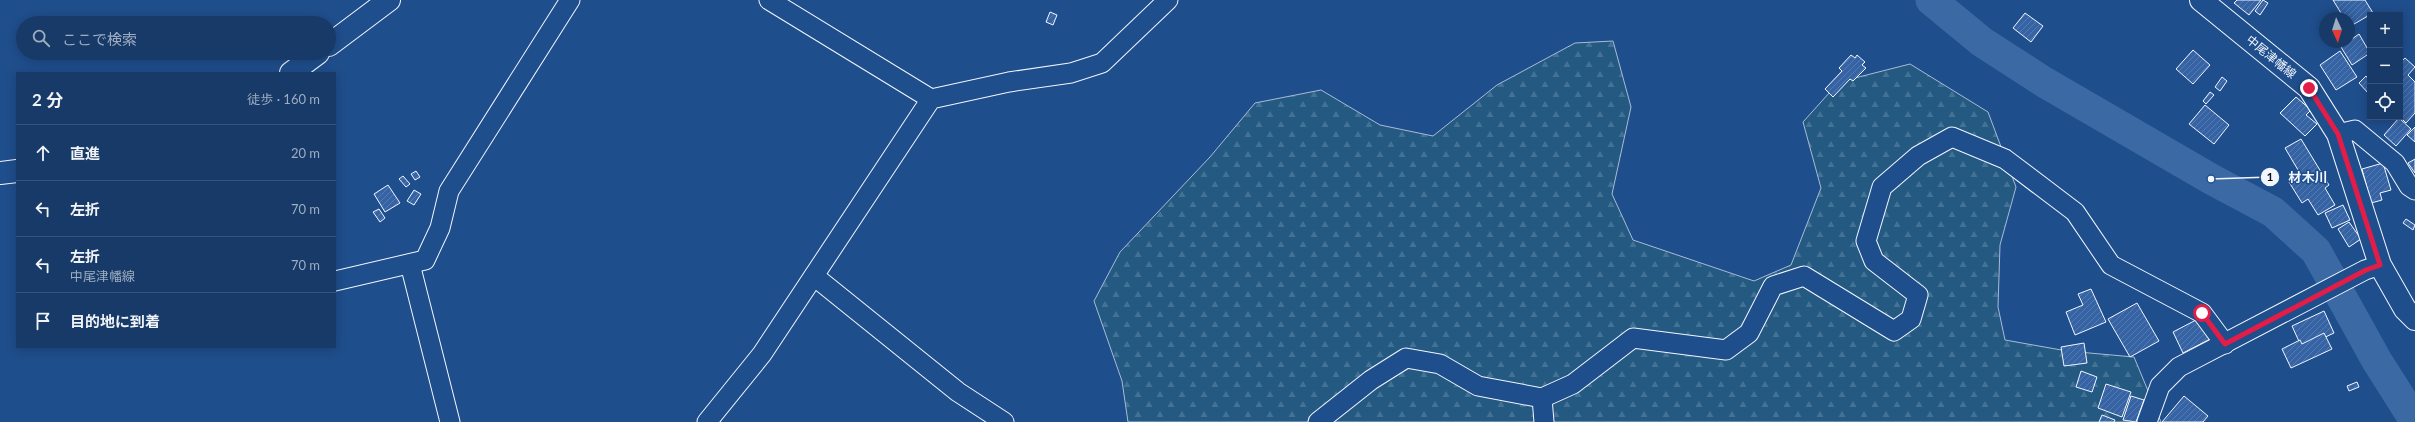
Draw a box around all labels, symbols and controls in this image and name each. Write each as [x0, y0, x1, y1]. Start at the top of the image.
north arrow [2319, 12, 2355, 48]
map controls [2367, 12, 2403, 120]
button: + [2367, 12, 2403, 48]
search box [16, 16, 336, 60]
icon: search [30, 27, 52, 49]
text: ここで検索 [62, 30, 137, 48]
street label: 中尾津幡線 [2243, 32, 2299, 81]
button: − [2367, 48, 2403, 84]
route end [2300, 79, 2318, 97]
button: locate [2367, 84, 2403, 120]
text: 2 分 [32, 89, 63, 110]
text: 徒歩 · 160 m [247, 91, 320, 107]
icon: ahead [32, 142, 54, 164]
text: 直進 [70, 144, 100, 162]
text: 20 m [291, 145, 320, 161]
callout: 材木川 [2260, 165, 2335, 190]
text: 1 [2267, 169, 2274, 184]
text: 材木川 [2288, 169, 2328, 185]
icon: left [32, 198, 54, 220]
text: 左折 [70, 200, 100, 218]
text: 70 m [291, 201, 320, 217]
text: 左折 [70, 247, 100, 265]
icon: left [32, 254, 54, 276]
text: 70 m [291, 257, 320, 273]
text: 中尾津幡線 [70, 268, 135, 284]
route start [2193, 304, 2211, 322]
icon: arrive [32, 310, 54, 332]
text: 目的地に到着 [70, 312, 160, 330]

